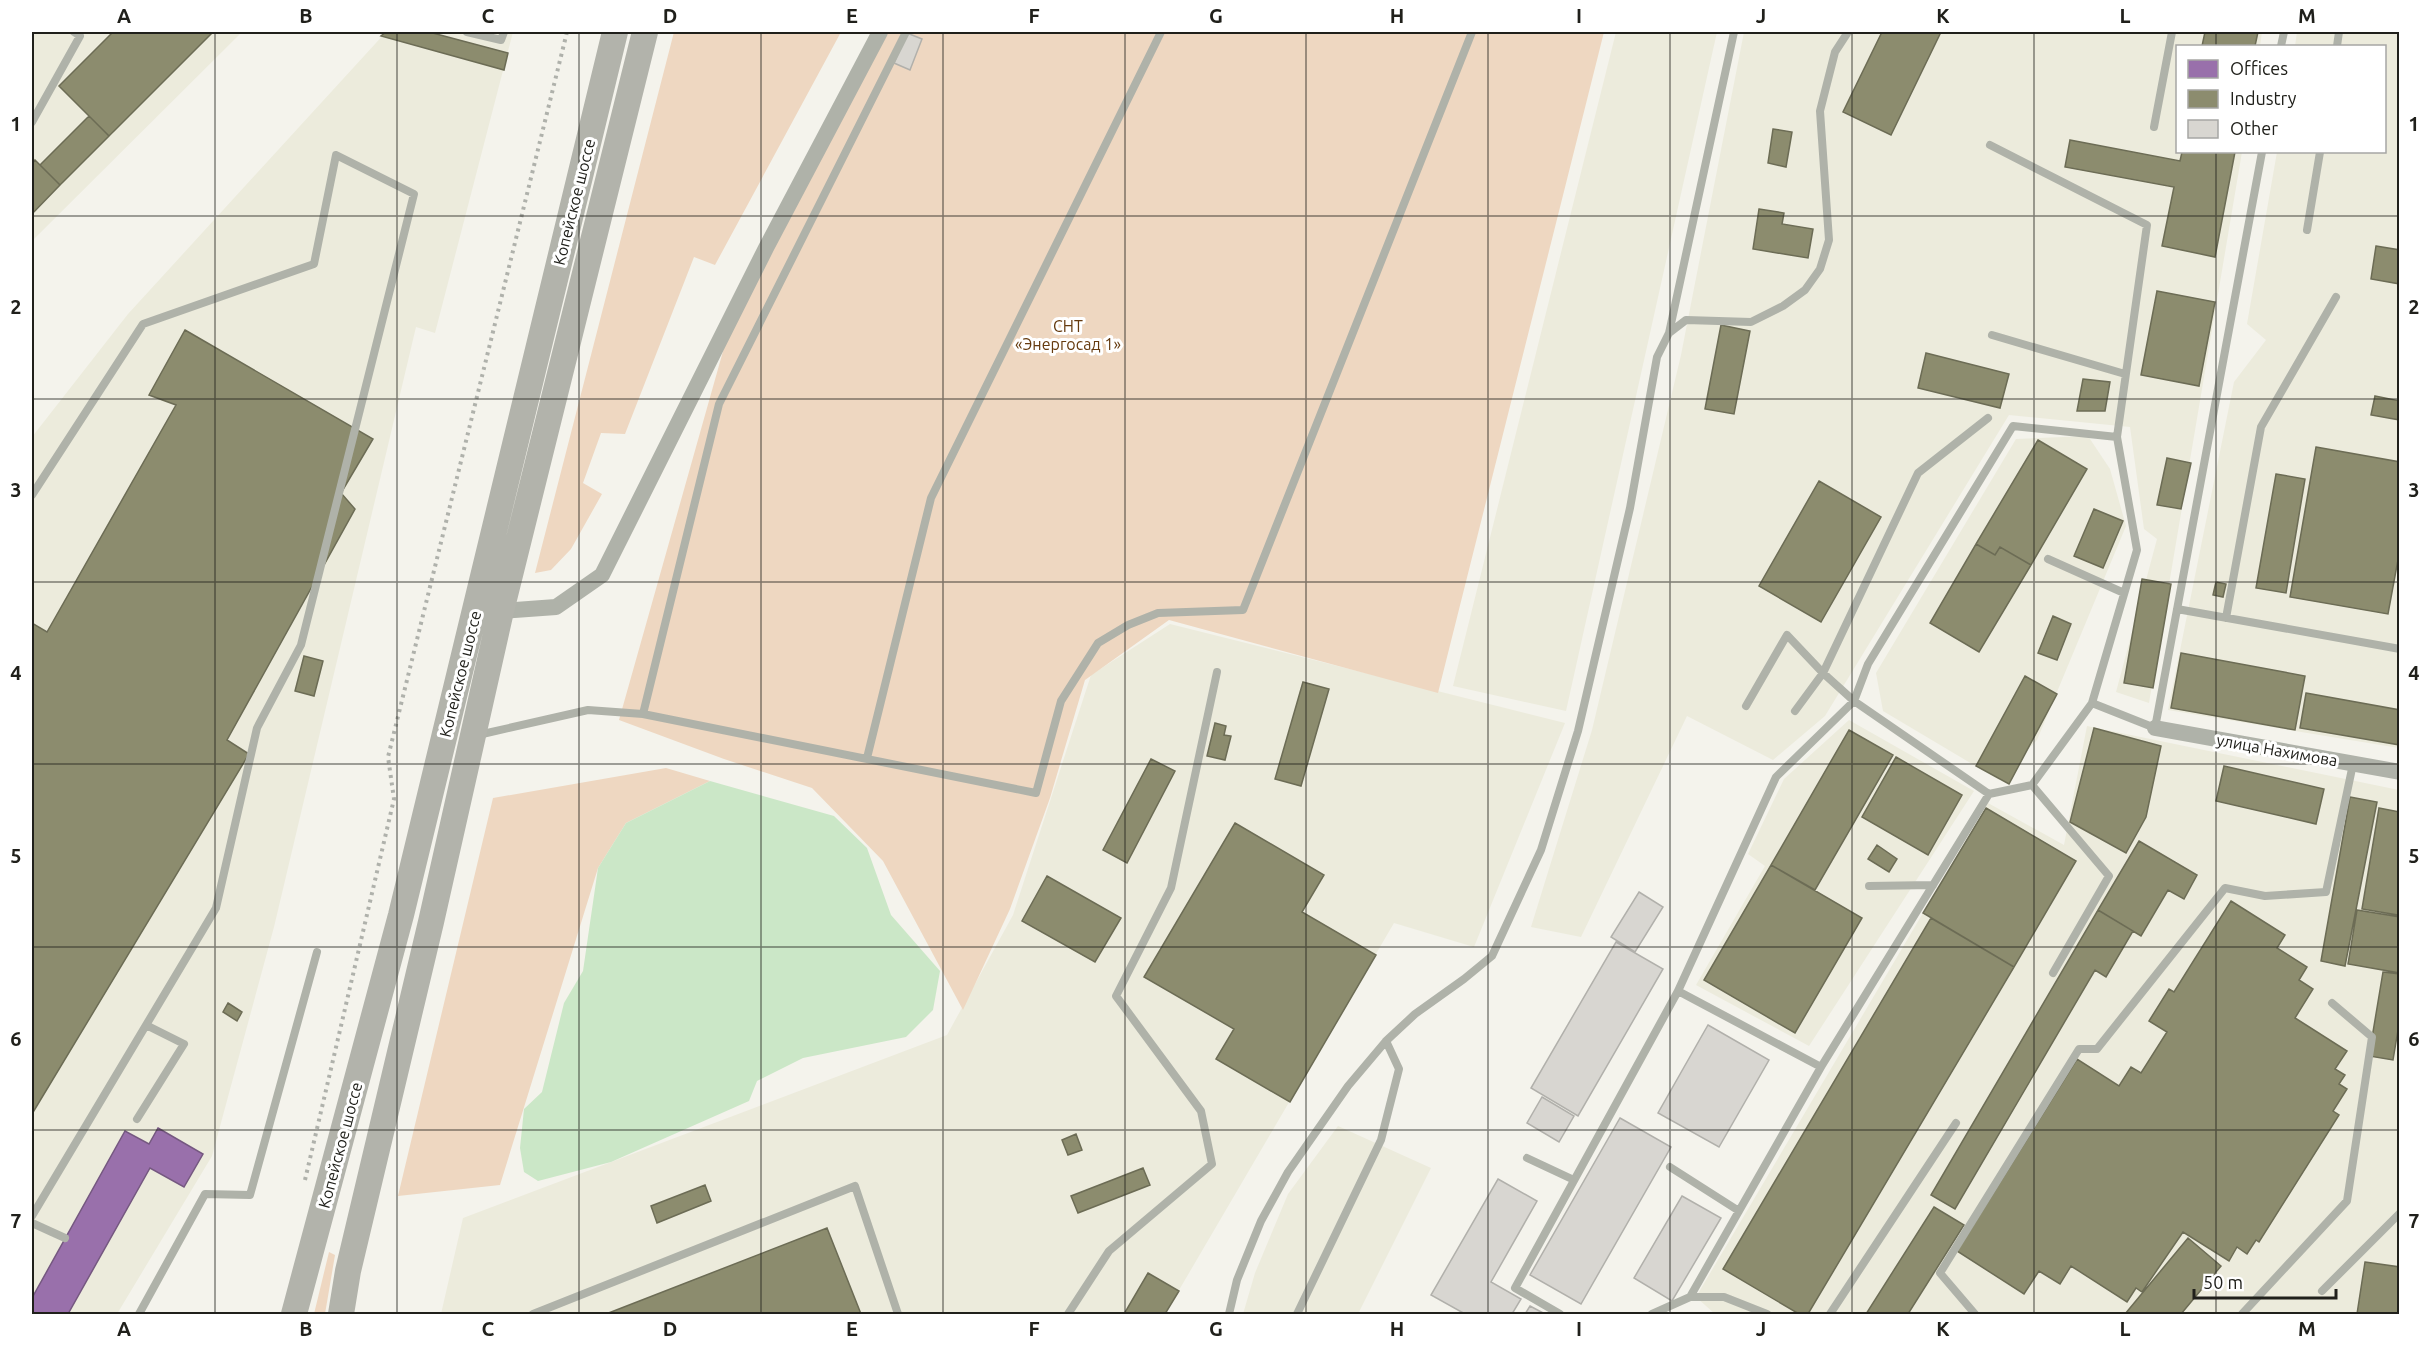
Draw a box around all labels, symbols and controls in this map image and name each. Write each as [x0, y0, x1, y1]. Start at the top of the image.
text: A [117, 4, 131, 27]
text: B [299, 4, 313, 27]
text: C [482, 4, 495, 27]
text: D [663, 4, 677, 27]
text: E [846, 4, 858, 27]
text: F [1028, 4, 1040, 27]
text: G [1209, 4, 1223, 27]
text: H [1390, 4, 1404, 27]
text: I [1576, 4, 1582, 27]
text: J [1756, 4, 1766, 27]
text: K [1936, 4, 1950, 27]
text: L [2120, 4, 2131, 27]
text: M [2298, 4, 2316, 27]
legend [2176, 45, 2386, 153]
text: Offices [2230, 58, 2288, 78]
text: Industry [2230, 88, 2297, 108]
text: 1 [10, 112, 22, 135]
text: 1 [2408, 112, 2420, 135]
text: Other [2230, 118, 2278, 138]
street label: Копейское шоссе [550, 137, 598, 267]
text: 2 [10, 295, 22, 318]
text: 2 [2408, 295, 2420, 318]
park label: СНТ «Энергосад 1» [1015, 317, 1121, 353]
text: 3 [10, 478, 22, 501]
text: 3 [2408, 478, 2420, 501]
street label: Копейское шоссе [436, 609, 484, 739]
text: 4 [10, 661, 22, 684]
text: 4 [2408, 661, 2420, 684]
street label: улица Нахимова [2215, 731, 2339, 769]
text: 5 [10, 844, 22, 867]
text: 5 [2408, 844, 2420, 867]
text: 6 [10, 1027, 22, 1050]
text: 6 [2408, 1027, 2420, 1050]
street label: Копейское шоссе [315, 1080, 365, 1210]
text: 7 [10, 1209, 22, 1232]
text: 7 [2408, 1209, 2420, 1232]
scale bar [2194, 1262, 2336, 1300]
text: 50 m [2203, 1272, 2243, 1292]
text: A [117, 1317, 131, 1340]
text: B [299, 1317, 313, 1340]
text: C [482, 1317, 495, 1340]
text: D [663, 1317, 677, 1340]
text: E [846, 1317, 858, 1340]
text: F [1028, 1317, 1040, 1340]
text: G [1209, 1317, 1223, 1340]
text: H [1390, 1317, 1404, 1340]
text: I [1576, 1317, 1582, 1340]
text: J [1756, 1317, 1766, 1340]
text: K [1936, 1317, 1950, 1340]
text: L [2120, 1317, 2131, 1340]
text: M [2298, 1317, 2316, 1340]

